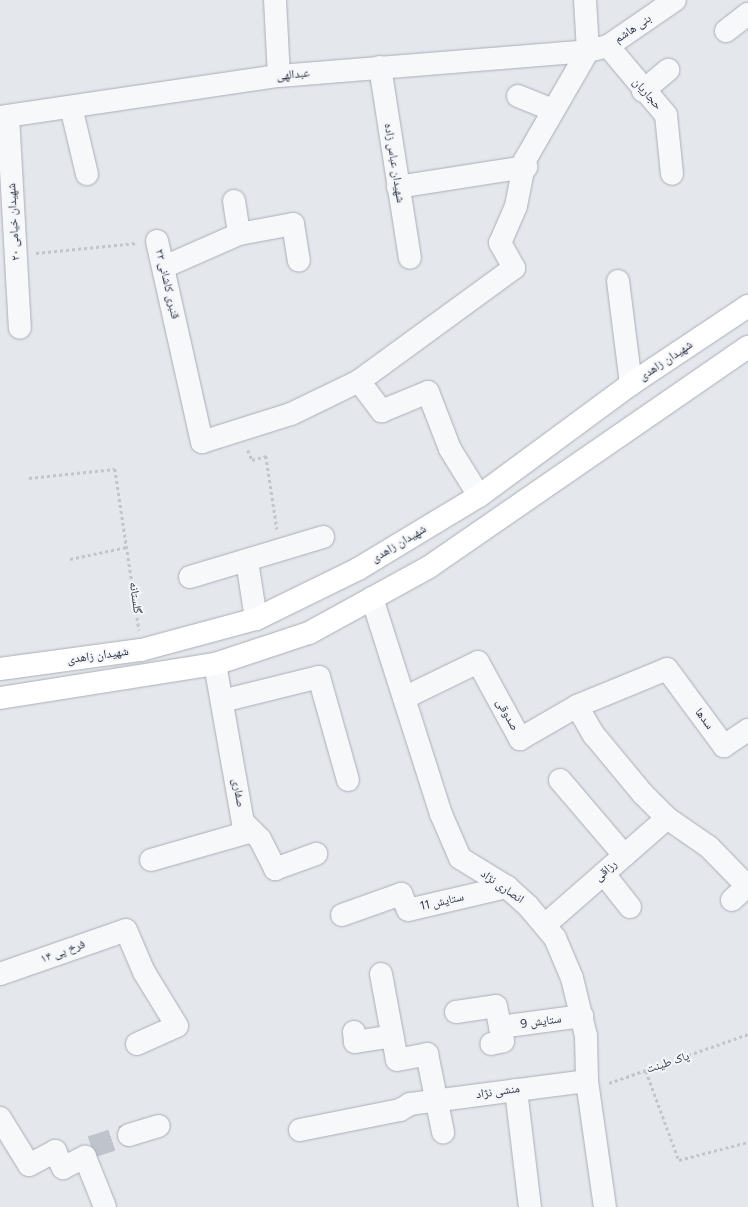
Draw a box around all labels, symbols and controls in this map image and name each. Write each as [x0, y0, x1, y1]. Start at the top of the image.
street label: بنی هاشم [612, 11, 654, 47]
street label: عبدالهی [276, 66, 310, 84]
street label: حجاریان [629, 75, 665, 113]
street label: شهیدان عباس زاده [381, 122, 407, 204]
street label: شهیدان خیامی ۲۰ [5, 183, 23, 261]
street label: قنبری کاشانی ۲۲ [152, 248, 182, 320]
street label: شهیدان زاهدی [636, 338, 696, 384]
street label: شهیدان زاهدی [369, 522, 429, 566]
street label: گلستانه [126, 581, 144, 615]
street label: شهیدان زاهدی [66, 645, 130, 667]
street label: صدوقی [492, 697, 522, 733]
street label: سدها [691, 706, 717, 732]
street label: صفاری [228, 777, 248, 809]
street label: رزاقی [592, 857, 620, 885]
street label: انصاری نژاد [478, 867, 526, 907]
street label: ستایش 11 [419, 890, 465, 914]
street label: فرخ پی ۱۴ [39, 937, 87, 967]
street label: ستایش 9 [520, 1012, 562, 1032]
street label: پاک طینت [645, 1049, 691, 1077]
street label: منشی نژاد [475, 1082, 521, 1102]

